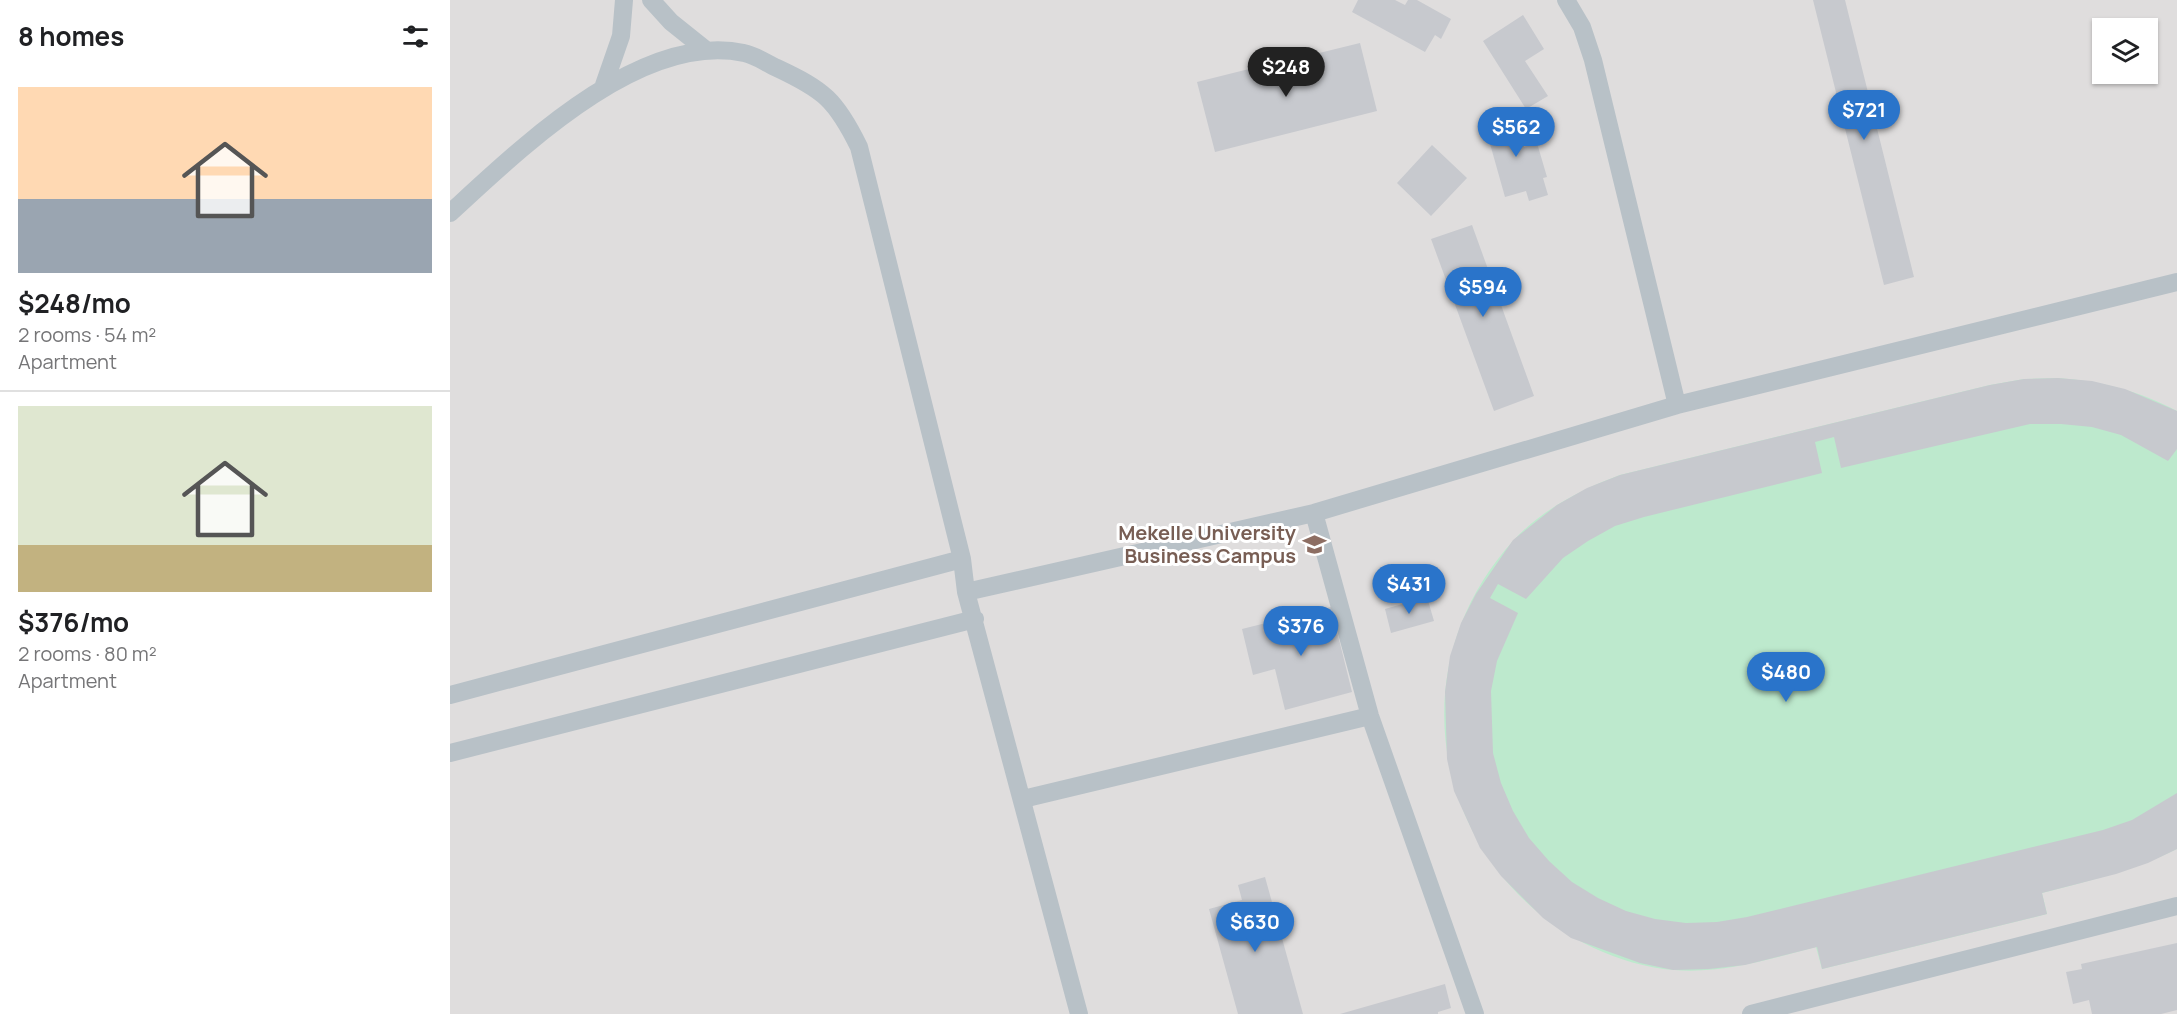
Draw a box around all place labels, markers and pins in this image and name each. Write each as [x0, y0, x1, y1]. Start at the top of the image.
pin: $248 [1250, 47, 1322, 98]
pin: $721 [1828, 90, 1900, 141]
pin: $562 [1480, 107, 1552, 158]
pin: $594 [1447, 267, 1519, 318]
place label: Mekelle University Business Campus [1118, 519, 1297, 569]
school or university icon: Mekelle University Business Campus [1301, 531, 1327, 557]
pin: $431 [1373, 564, 1445, 615]
pin: $376 [1265, 606, 1337, 657]
pin: $480 [1750, 652, 1822, 703]
pin: $630 [1219, 902, 1291, 953]

